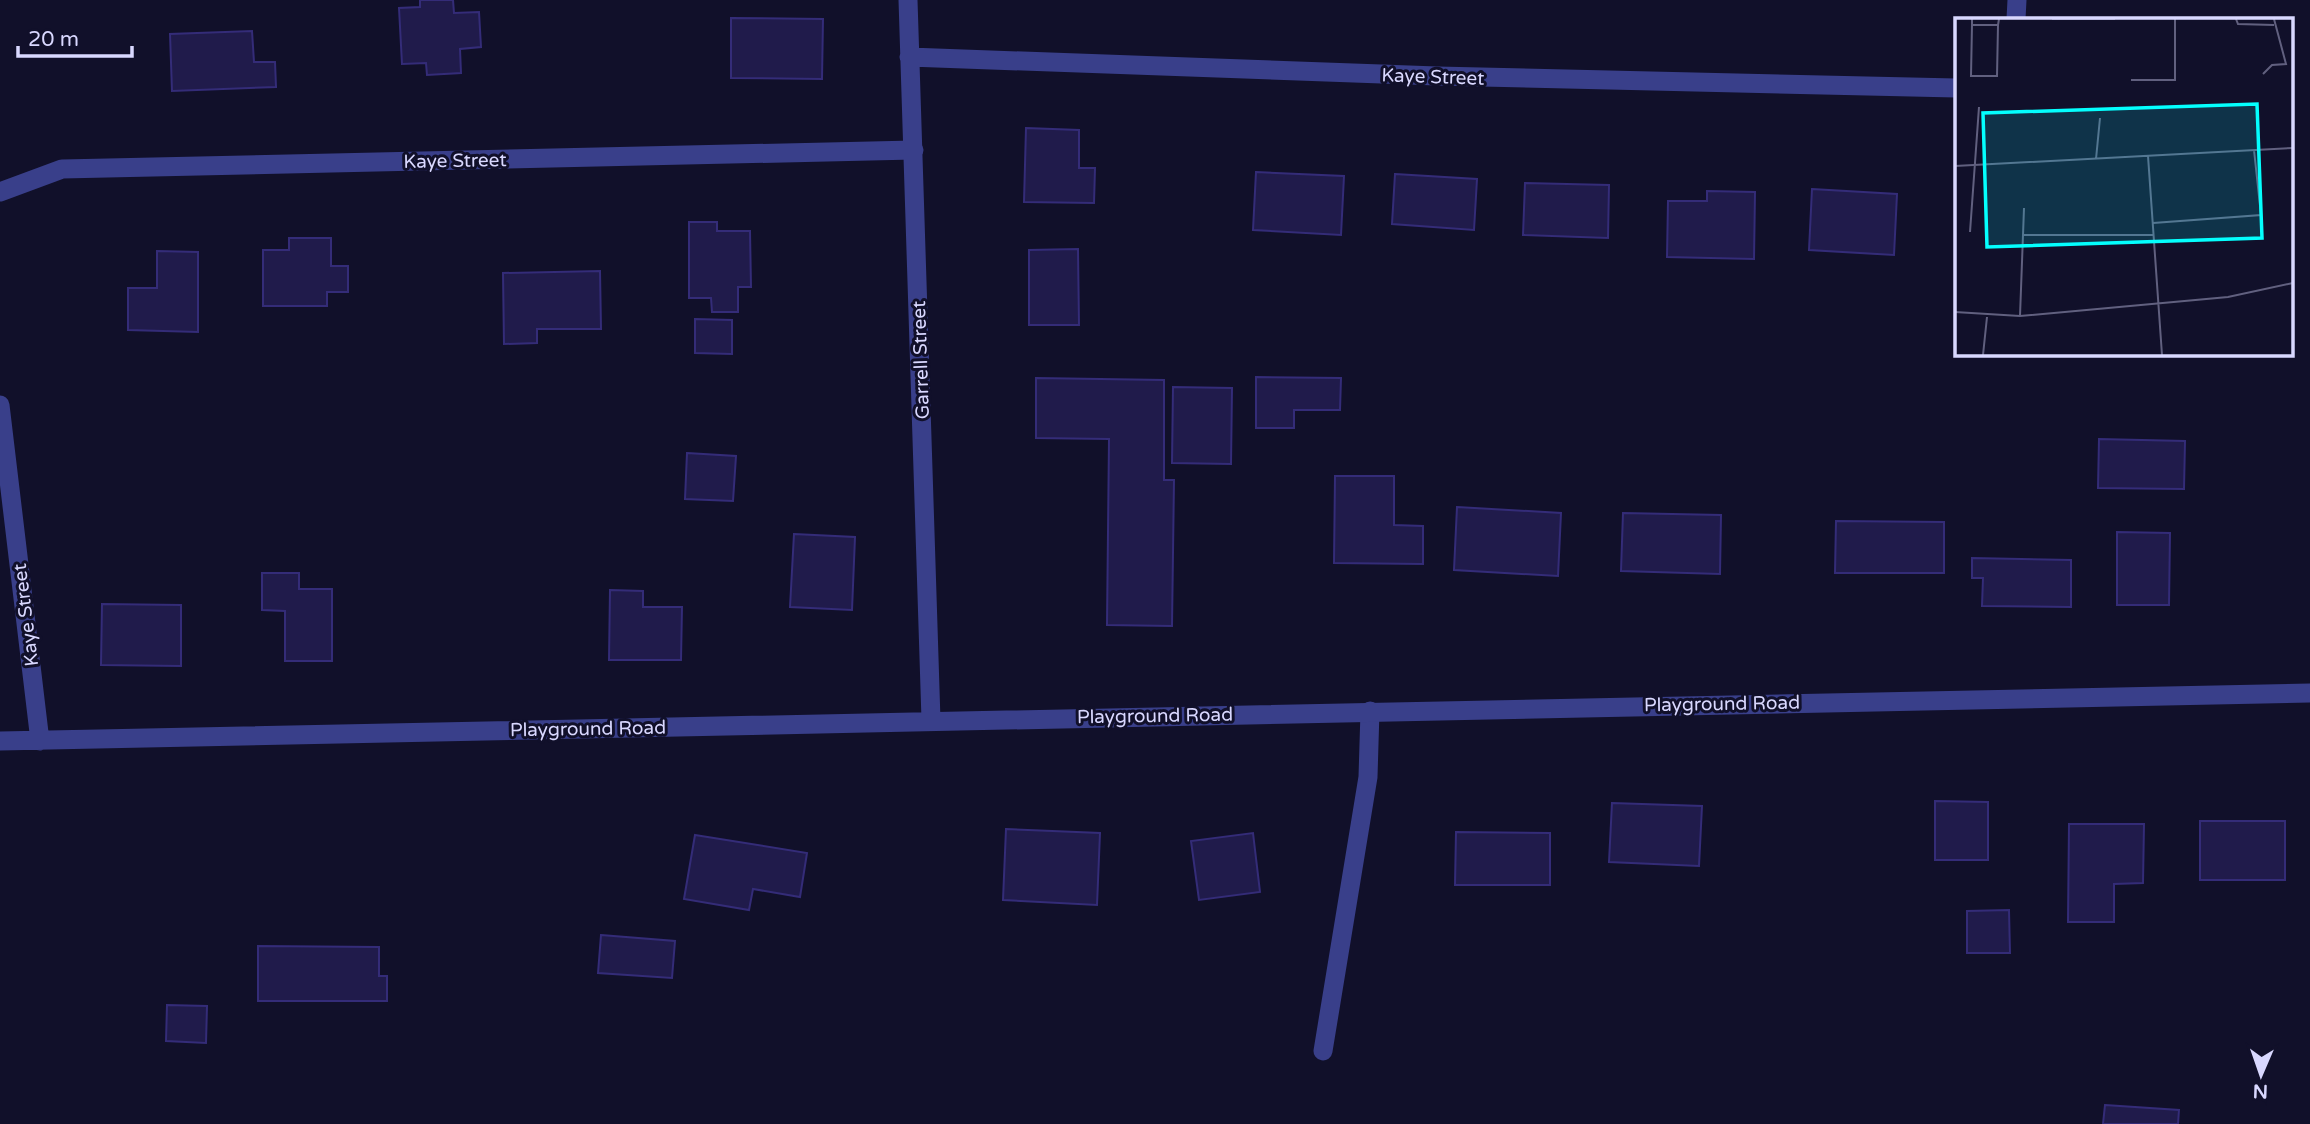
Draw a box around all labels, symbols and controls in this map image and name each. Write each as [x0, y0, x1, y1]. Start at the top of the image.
scale bar [18, 14, 131, 58]
inset map [1955, 18, 2292, 355]
text: 20 m [28, 27, 79, 52]
street label: Kaye Street [1381, 64, 1485, 90]
street label: Kaye Street [403, 149, 507, 173]
street label: Garrell Street [908, 300, 934, 420]
street label: Kaye Street [9, 562, 43, 667]
street label: Playground Road [1644, 692, 1800, 716]
street label: Playground Road [1077, 704, 1233, 728]
street label: Playground Road [510, 717, 666, 741]
north arrow [2226, 1040, 2296, 1110]
text: N [2252, 1080, 2268, 1102]

